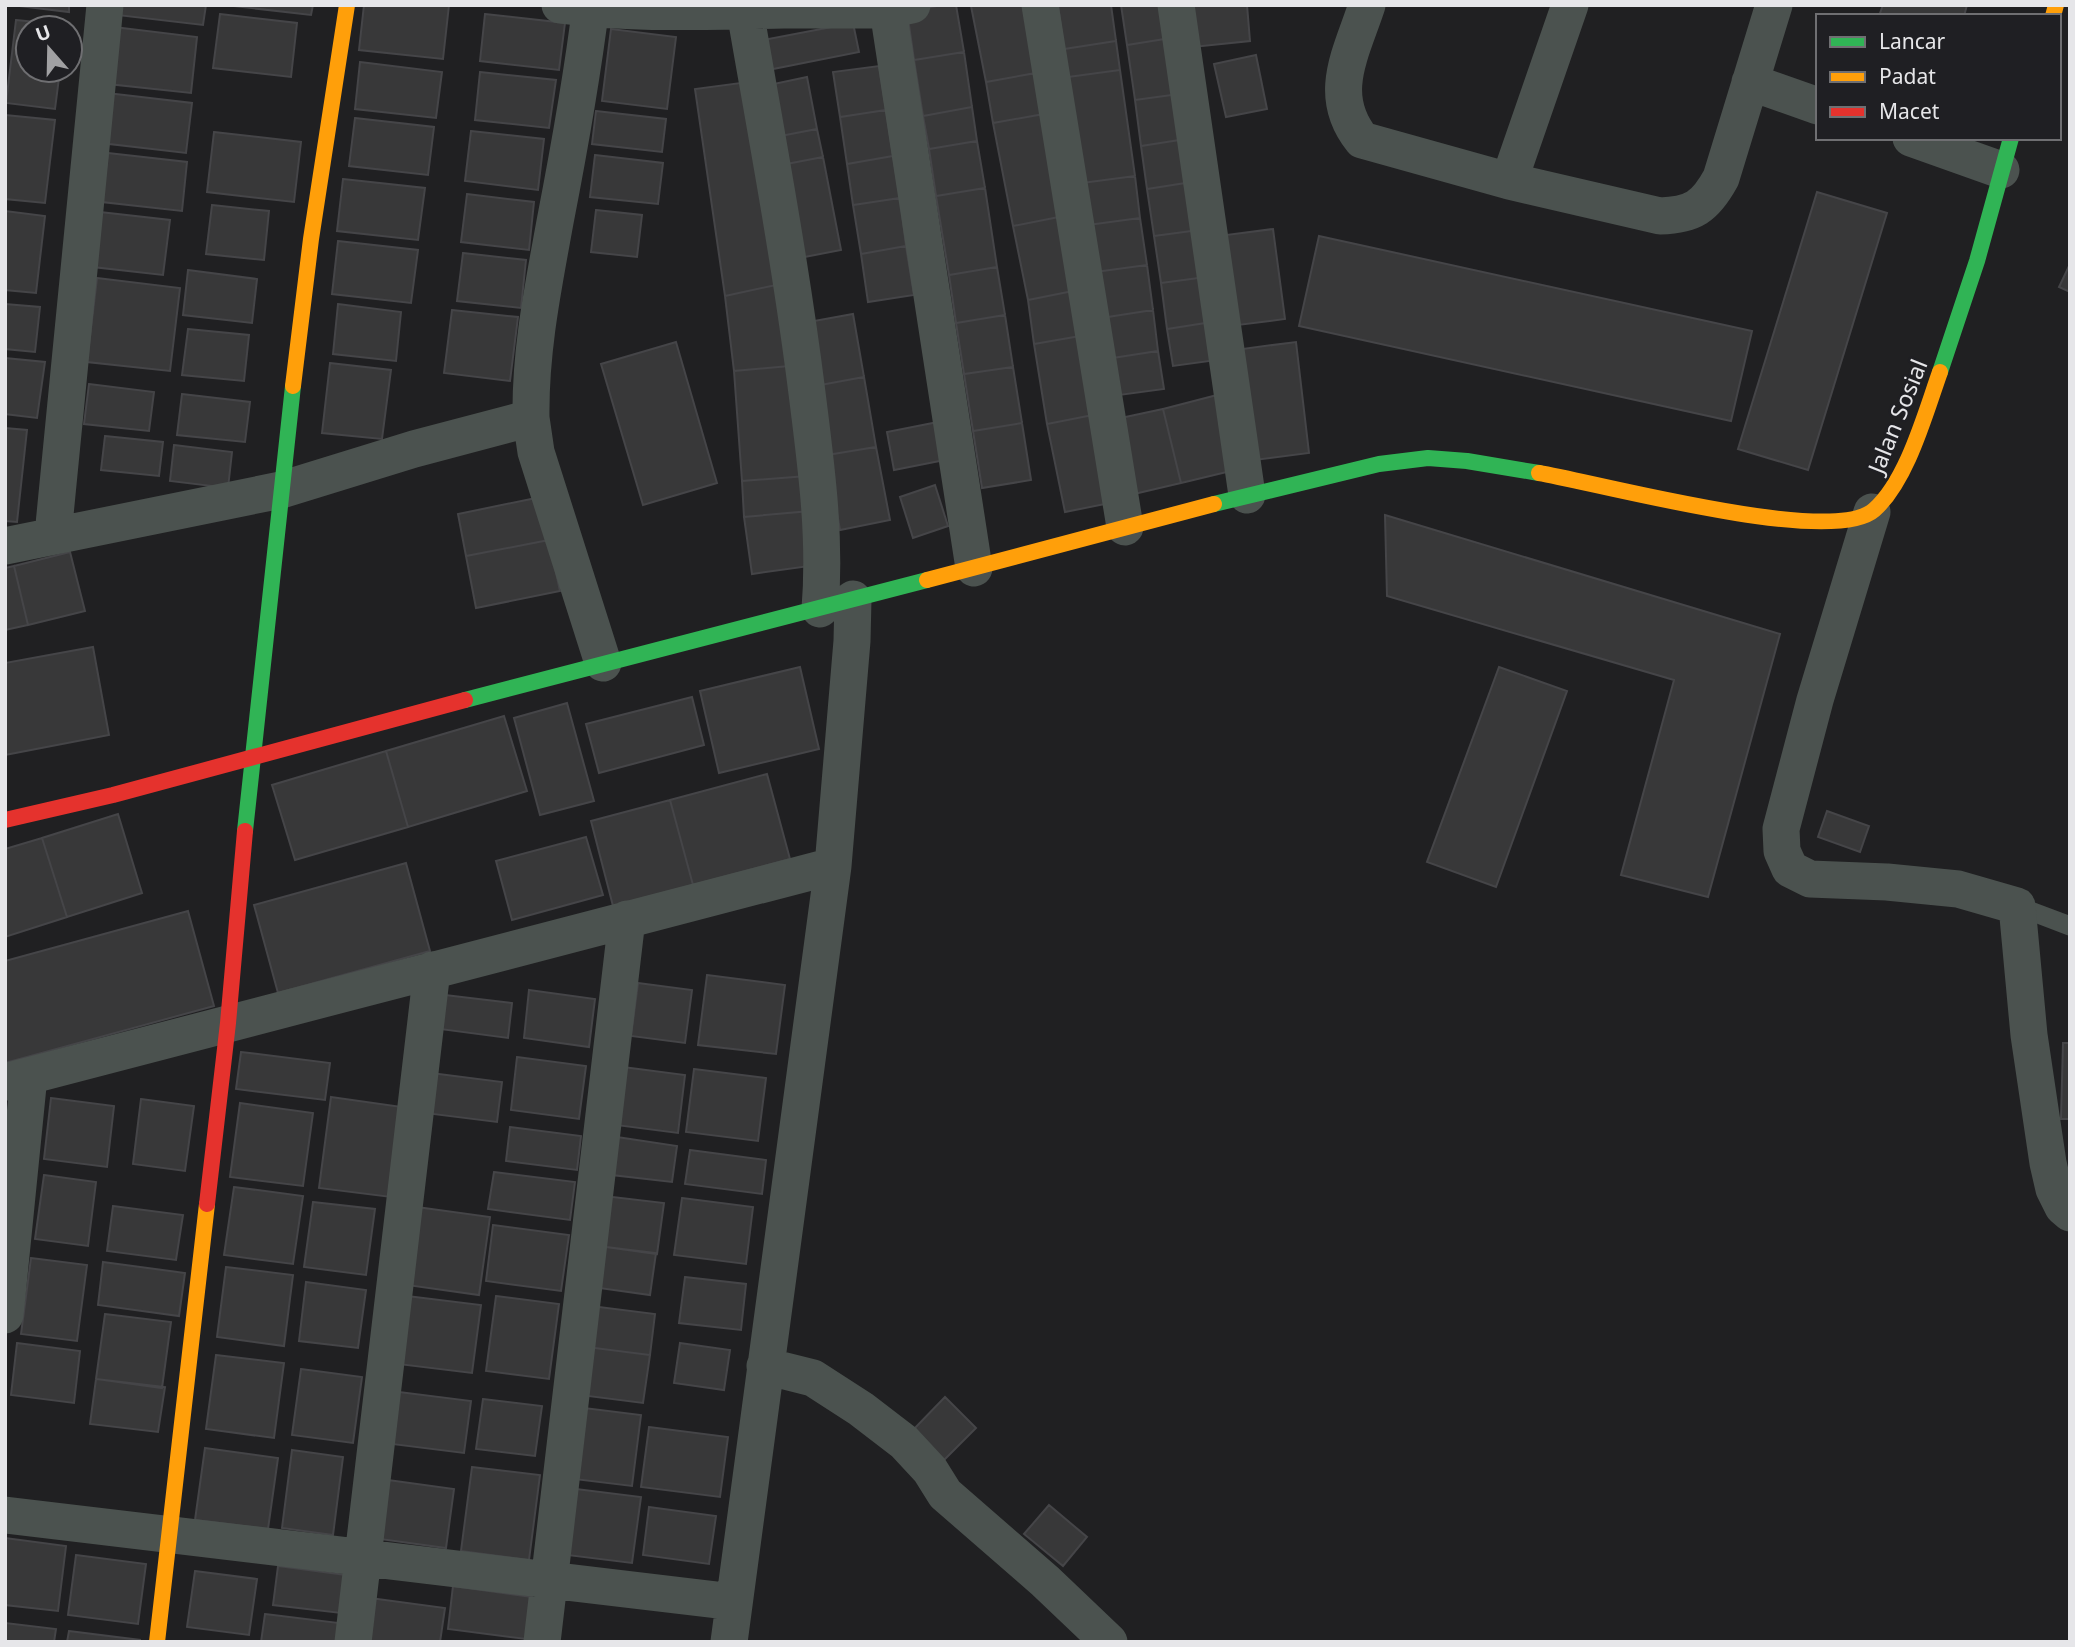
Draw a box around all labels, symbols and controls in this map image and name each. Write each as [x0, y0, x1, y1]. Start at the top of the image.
north arrow [14, 14, 84, 84]
legend [1816, 14, 2061, 140]
text: U [32, 18, 54, 48]
text: Lancar [1879, 27, 1946, 55]
text: Padat [1879, 62, 1936, 90]
text: Macet [1879, 97, 1940, 125]
street label: Jalan Sosial [1859, 354, 1934, 480]

